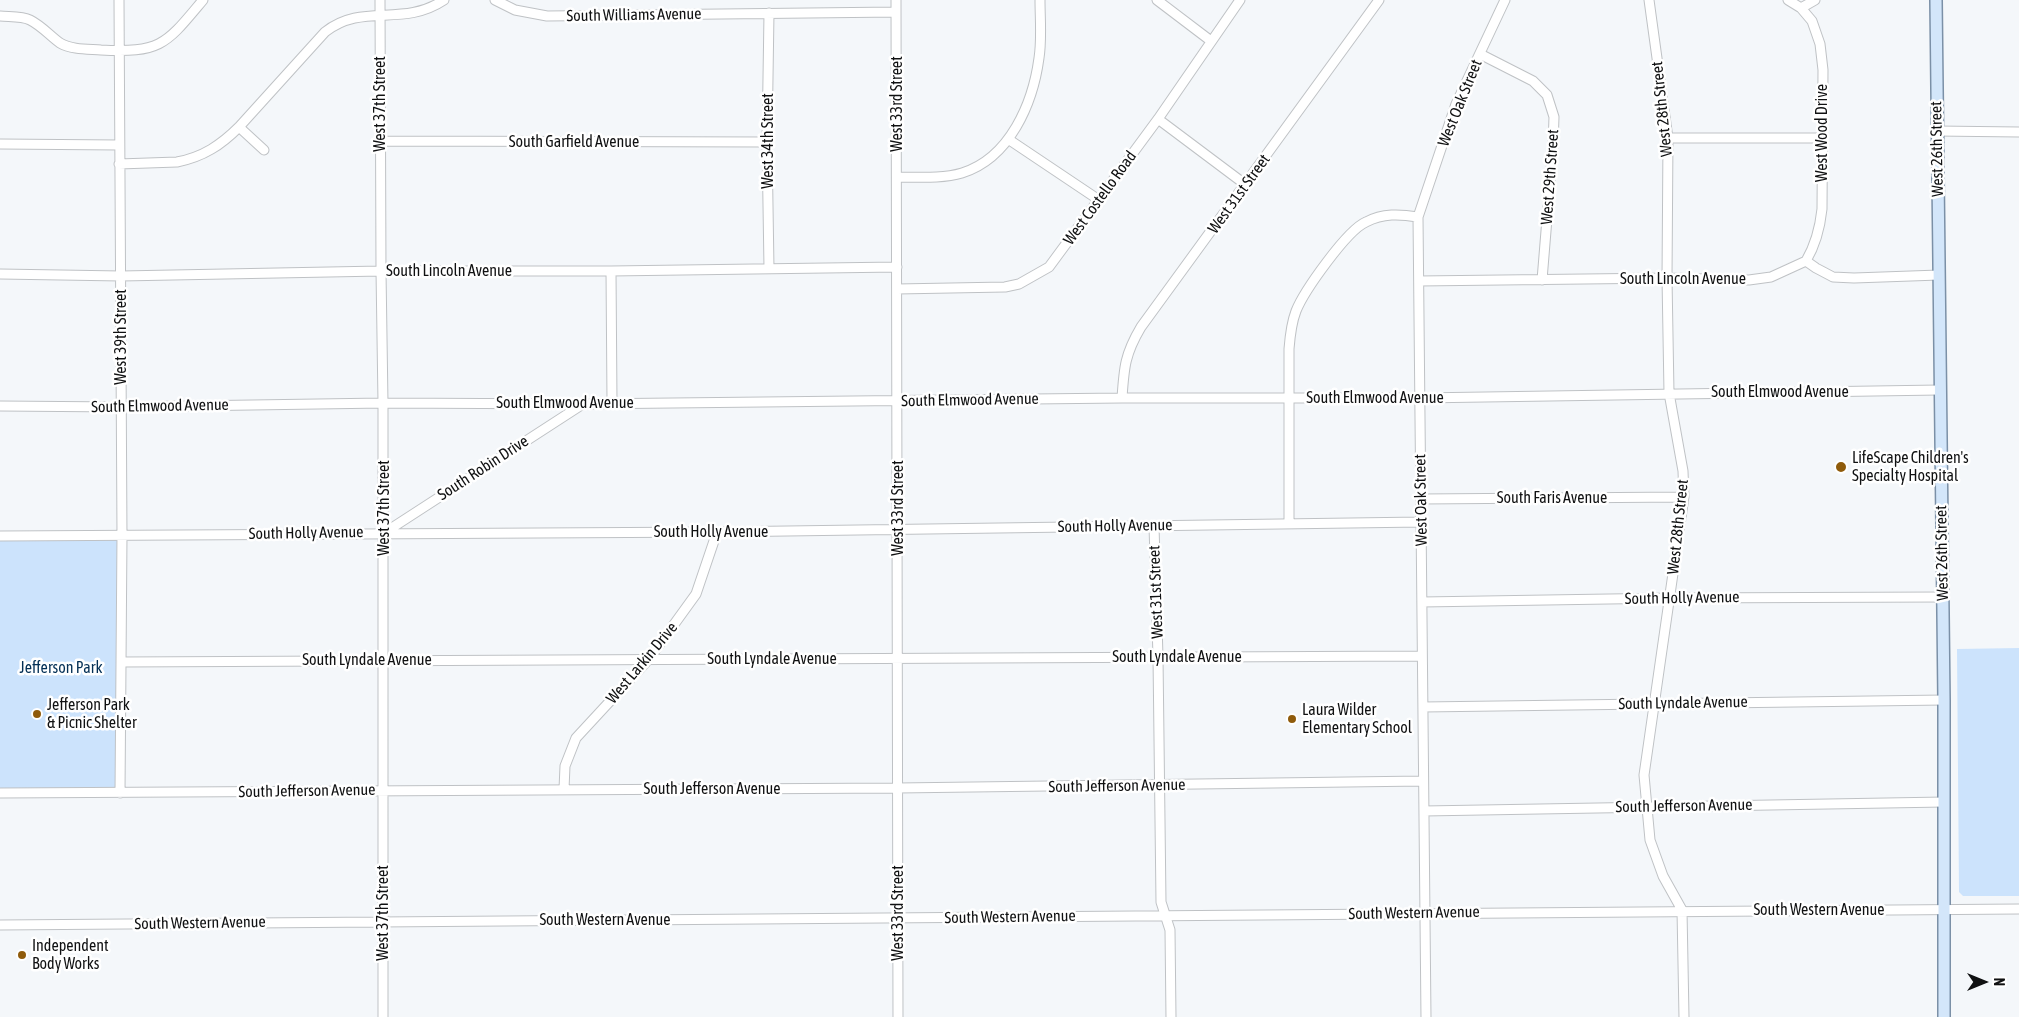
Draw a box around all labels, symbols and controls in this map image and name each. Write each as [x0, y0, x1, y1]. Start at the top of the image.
street label: South Williams Avenue [566, 4, 702, 26]
street label: West 37th Street [370, 56, 390, 152]
street label: West 33rd Street [887, 56, 907, 152]
street label: West Oak Street [1434, 57, 1486, 149]
street label: West 28th Street [1647, 60, 1677, 158]
street label: West Wood Drive [1812, 84, 1832, 182]
street label: West 34th Street [758, 93, 778, 189]
street label: West 26th Street [1927, 101, 1947, 197]
street label: West 29th Street [1537, 129, 1563, 225]
street label: South Garfield Avenue [509, 132, 639, 152]
street label: West Costello Road [1059, 147, 1141, 249]
street label: West 31st Street [1204, 151, 1274, 237]
street label: South Lincoln Avenue [386, 261, 512, 281]
street label: South Lincoln Avenue [1620, 269, 1746, 289]
street label: West 39th Street [111, 289, 131, 385]
street label: South Elmwood Avenue [1711, 382, 1849, 402]
street label: South Elmwood Avenue [1306, 388, 1444, 408]
street label: South Elmwood Avenue [901, 389, 1039, 411]
street label: South Elmwood Avenue [496, 393, 634, 413]
street label: South Elmwood Avenue [91, 395, 229, 417]
street label: South Robin Drive [434, 432, 532, 504]
place label: LifeScape Children's Specialty Hospital [1852, 448, 1969, 486]
street label: West Oak Street [1411, 454, 1431, 546]
street label: West 37th Street [374, 460, 394, 556]
street label: West 33rd Street [888, 460, 908, 556]
marker: LifeScape Children's Specialty Hospital [1834, 460, 1848, 474]
street label: West 28th Street [1663, 478, 1693, 576]
street label: South Faris Avenue [1497, 488, 1607, 508]
street label: West 26th Street [1932, 505, 1952, 601]
street label: South Holly Avenue [1057, 515, 1173, 537]
street label: South Holly Avenue [248, 522, 364, 544]
street label: South Holly Avenue [654, 522, 768, 542]
street label: West 31st Street [1145, 545, 1167, 639]
street label: South Holly Avenue [1624, 587, 1740, 609]
street label: West Larkin Drive [602, 618, 682, 708]
street label: South Lyndale Avenue [1112, 647, 1242, 667]
street label: South Lyndale Avenue [707, 649, 837, 669]
street label: South Lyndale Avenue [302, 650, 432, 670]
park label: Jefferson Park [20, 658, 102, 678]
street label: South Lyndale Avenue [1618, 692, 1748, 714]
place label: Jefferson Park & Picnic Shelter [47, 695, 137, 733]
place label: Laura Wilder Elementary School [1302, 700, 1412, 738]
marker: Jefferson Park & Picnic Shelter [31, 708, 43, 720]
marker: Laura Wilder Elementary School [1286, 713, 1298, 725]
street label: South Jefferson Avenue [1048, 775, 1186, 797]
street label: South Jefferson Avenue [644, 779, 780, 799]
street label: South Jefferson Avenue [238, 780, 376, 802]
street label: South Jefferson Avenue [1615, 795, 1753, 817]
street label: West 37th Street [373, 865, 393, 961]
street label: West 33rd Street [888, 865, 908, 961]
street label: South Western Avenue [1753, 900, 1885, 920]
street label: South Western Avenue [1348, 902, 1480, 924]
street label: South Western Avenue [944, 906, 1076, 928]
street label: South Western Avenue [539, 910, 671, 930]
street label: South Western Avenue [134, 912, 266, 934]
place label: Independent Body Works [32, 936, 109, 974]
marker: Independent Body Works [16, 949, 28, 961]
north arrow [1959, 957, 2009, 1007]
text: N [1991, 978, 2007, 986]

